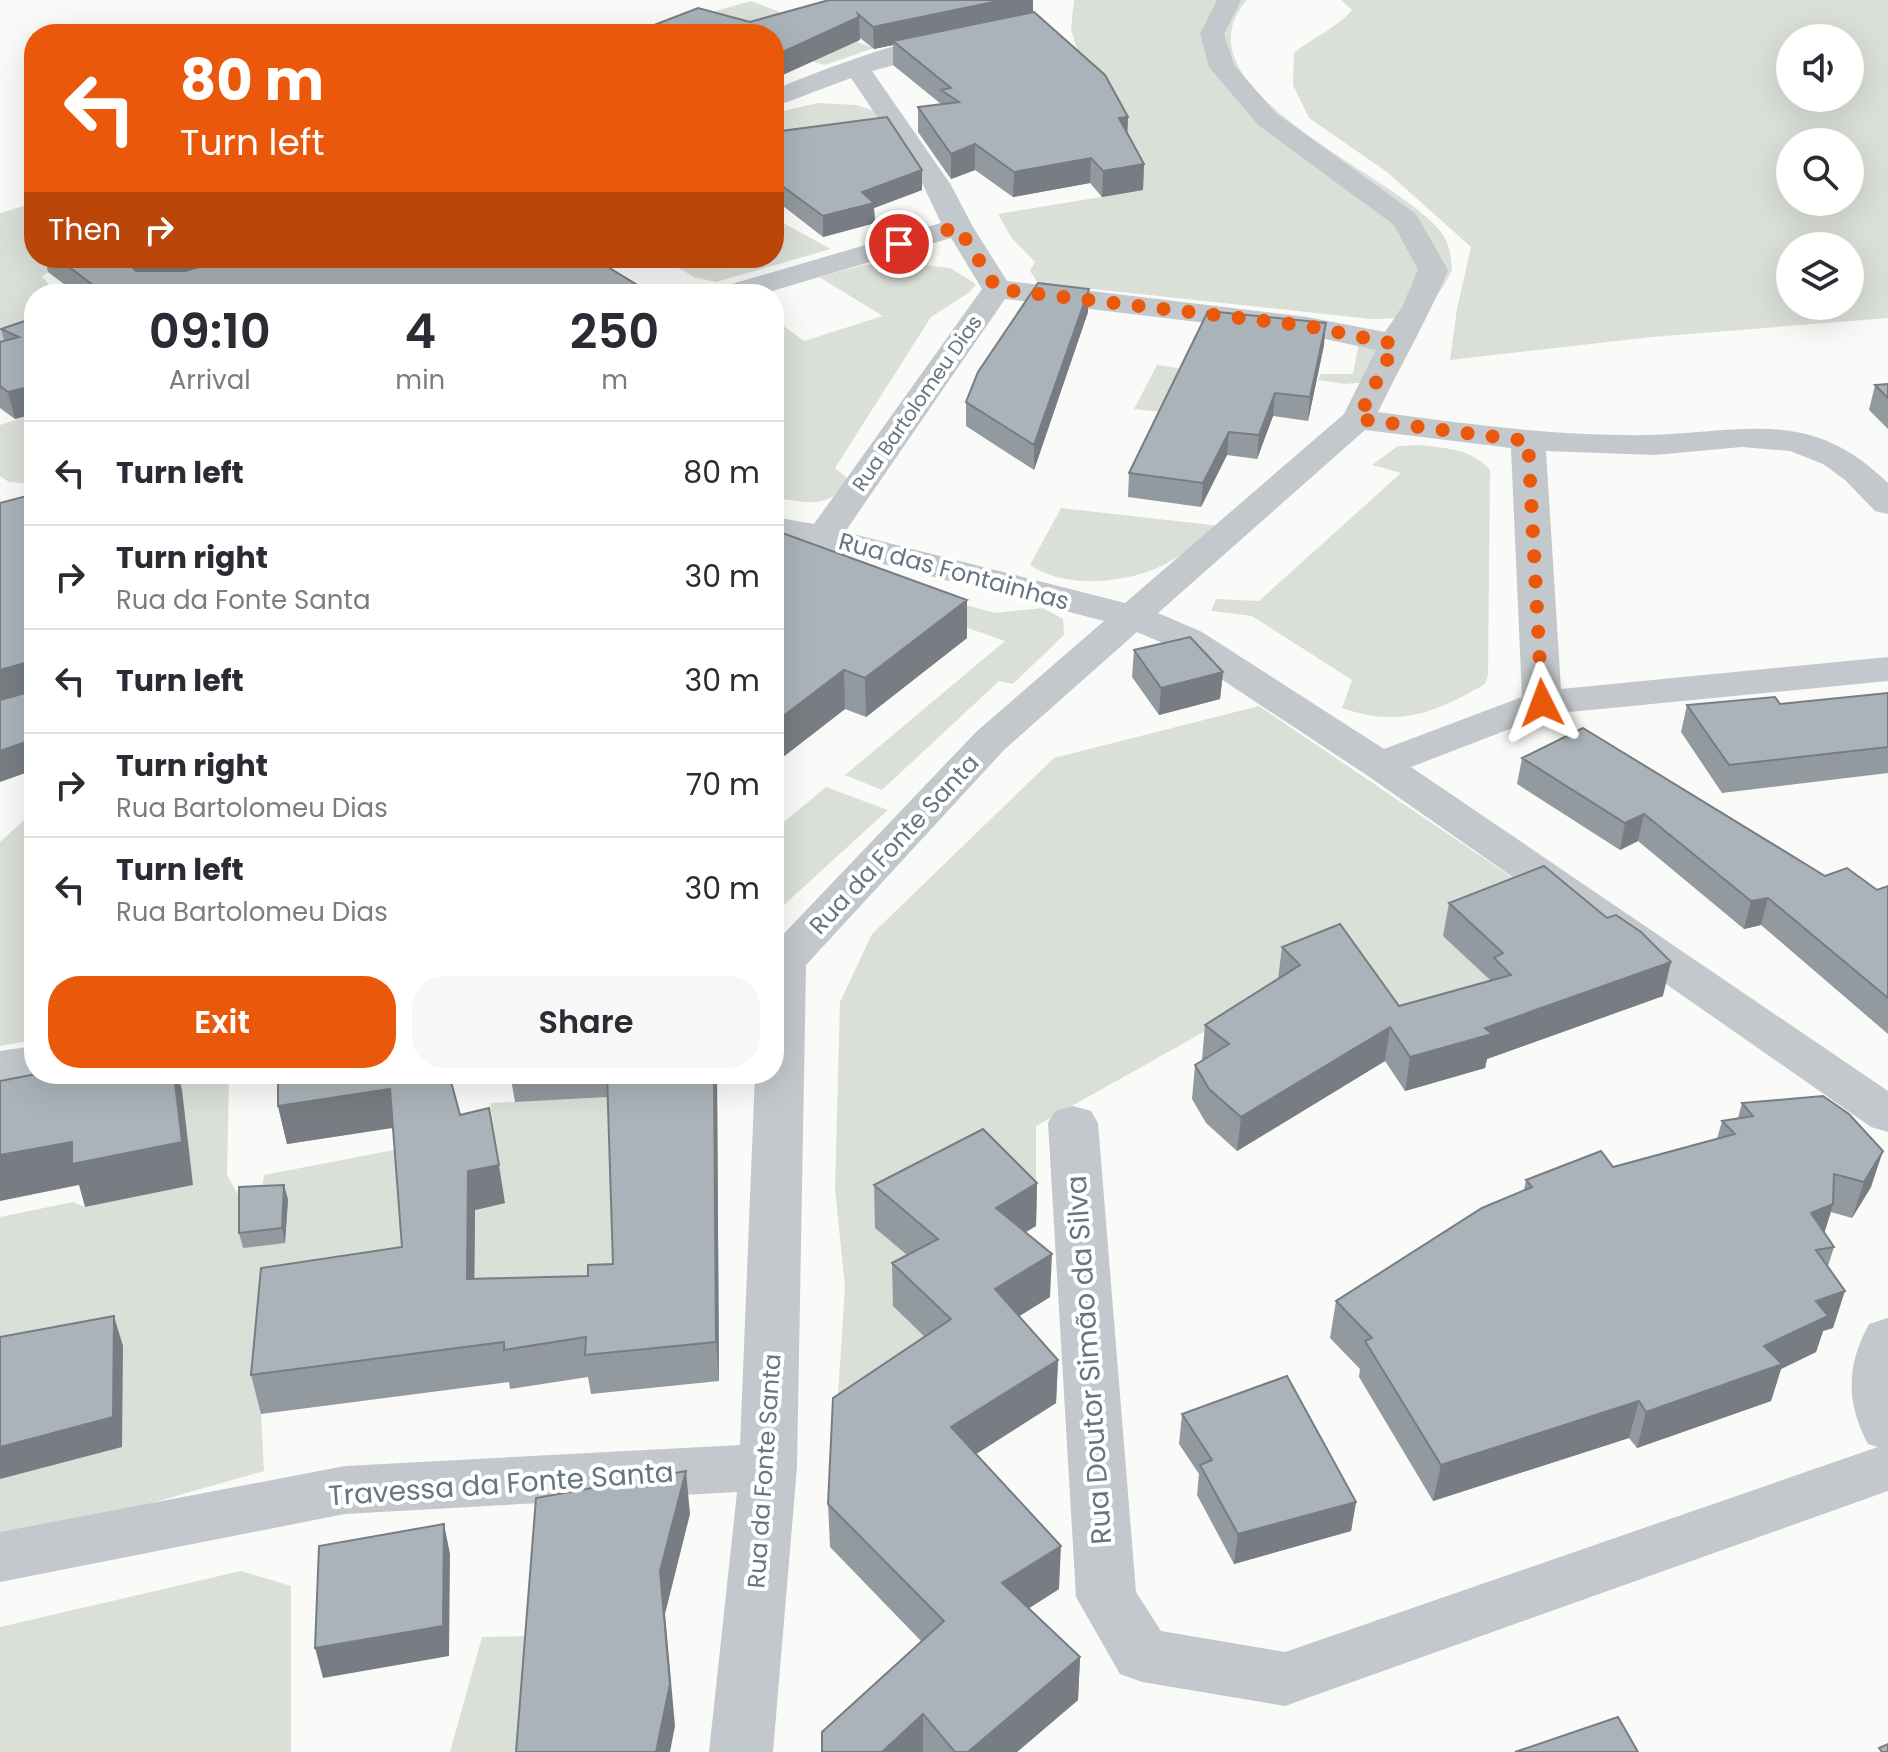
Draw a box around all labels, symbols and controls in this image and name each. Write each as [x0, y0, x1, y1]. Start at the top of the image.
map controls [1776, 24, 1864, 320]
button: sound [1776, 24, 1864, 112]
text: 80 m [180, 41, 324, 120]
icon: left [48, 56, 152, 160]
text: Turn left [180, 117, 325, 168]
button: search [1776, 128, 1864, 216]
text: Then [48, 208, 121, 251]
icon: right [137, 208, 181, 252]
pin [865, 210, 933, 278]
icon: arrive [877, 222, 921, 266]
button: layers [1776, 232, 1864, 320]
text: 09:10 [149, 298, 271, 365]
text: 4 [404, 298, 436, 365]
text: 250 [570, 298, 659, 365]
street label: Rua Bartolomeu Dias [846, 309, 988, 497]
text: Arrival [169, 362, 251, 398]
text: min [395, 362, 445, 398]
text: m [601, 362, 628, 398]
icon: left [48, 451, 92, 495]
text: Turn left [116, 451, 244, 494]
text: 80 m [683, 451, 760, 494]
street label: Rua das Fontainhas [835, 524, 1073, 618]
text: Turn right [116, 536, 268, 579]
icon: right [48, 555, 92, 599]
text: 30 m [685, 555, 760, 598]
text: Rua da Fonte Santa [116, 582, 371, 618]
icon: left [48, 659, 92, 703]
text: Turn left [116, 659, 244, 702]
text: 30 m [685, 659, 760, 702]
position arrow [1500, 661, 1584, 745]
text: Turn right [116, 744, 268, 787]
street label: Rua da Fonte Santa [802, 747, 986, 941]
icon: right [48, 763, 92, 807]
text: 70 m [686, 763, 760, 806]
text: Rua Bartolomeu Dias [116, 790, 388, 826]
text: Turn left [116, 848, 244, 891]
icon: left [48, 867, 92, 911]
text: 30 m [685, 867, 760, 910]
text: Rua Bartolomeu Dias [116, 894, 388, 930]
button: Exit [48, 976, 396, 1068]
button: Share [412, 976, 760, 1068]
street label: Rua Doutor Simão da Silva [1057, 1174, 1121, 1546]
street label: Rua da Fonte Santa [739, 1353, 789, 1589]
street label: Travessa da Fonte Santa [327, 1452, 675, 1516]

